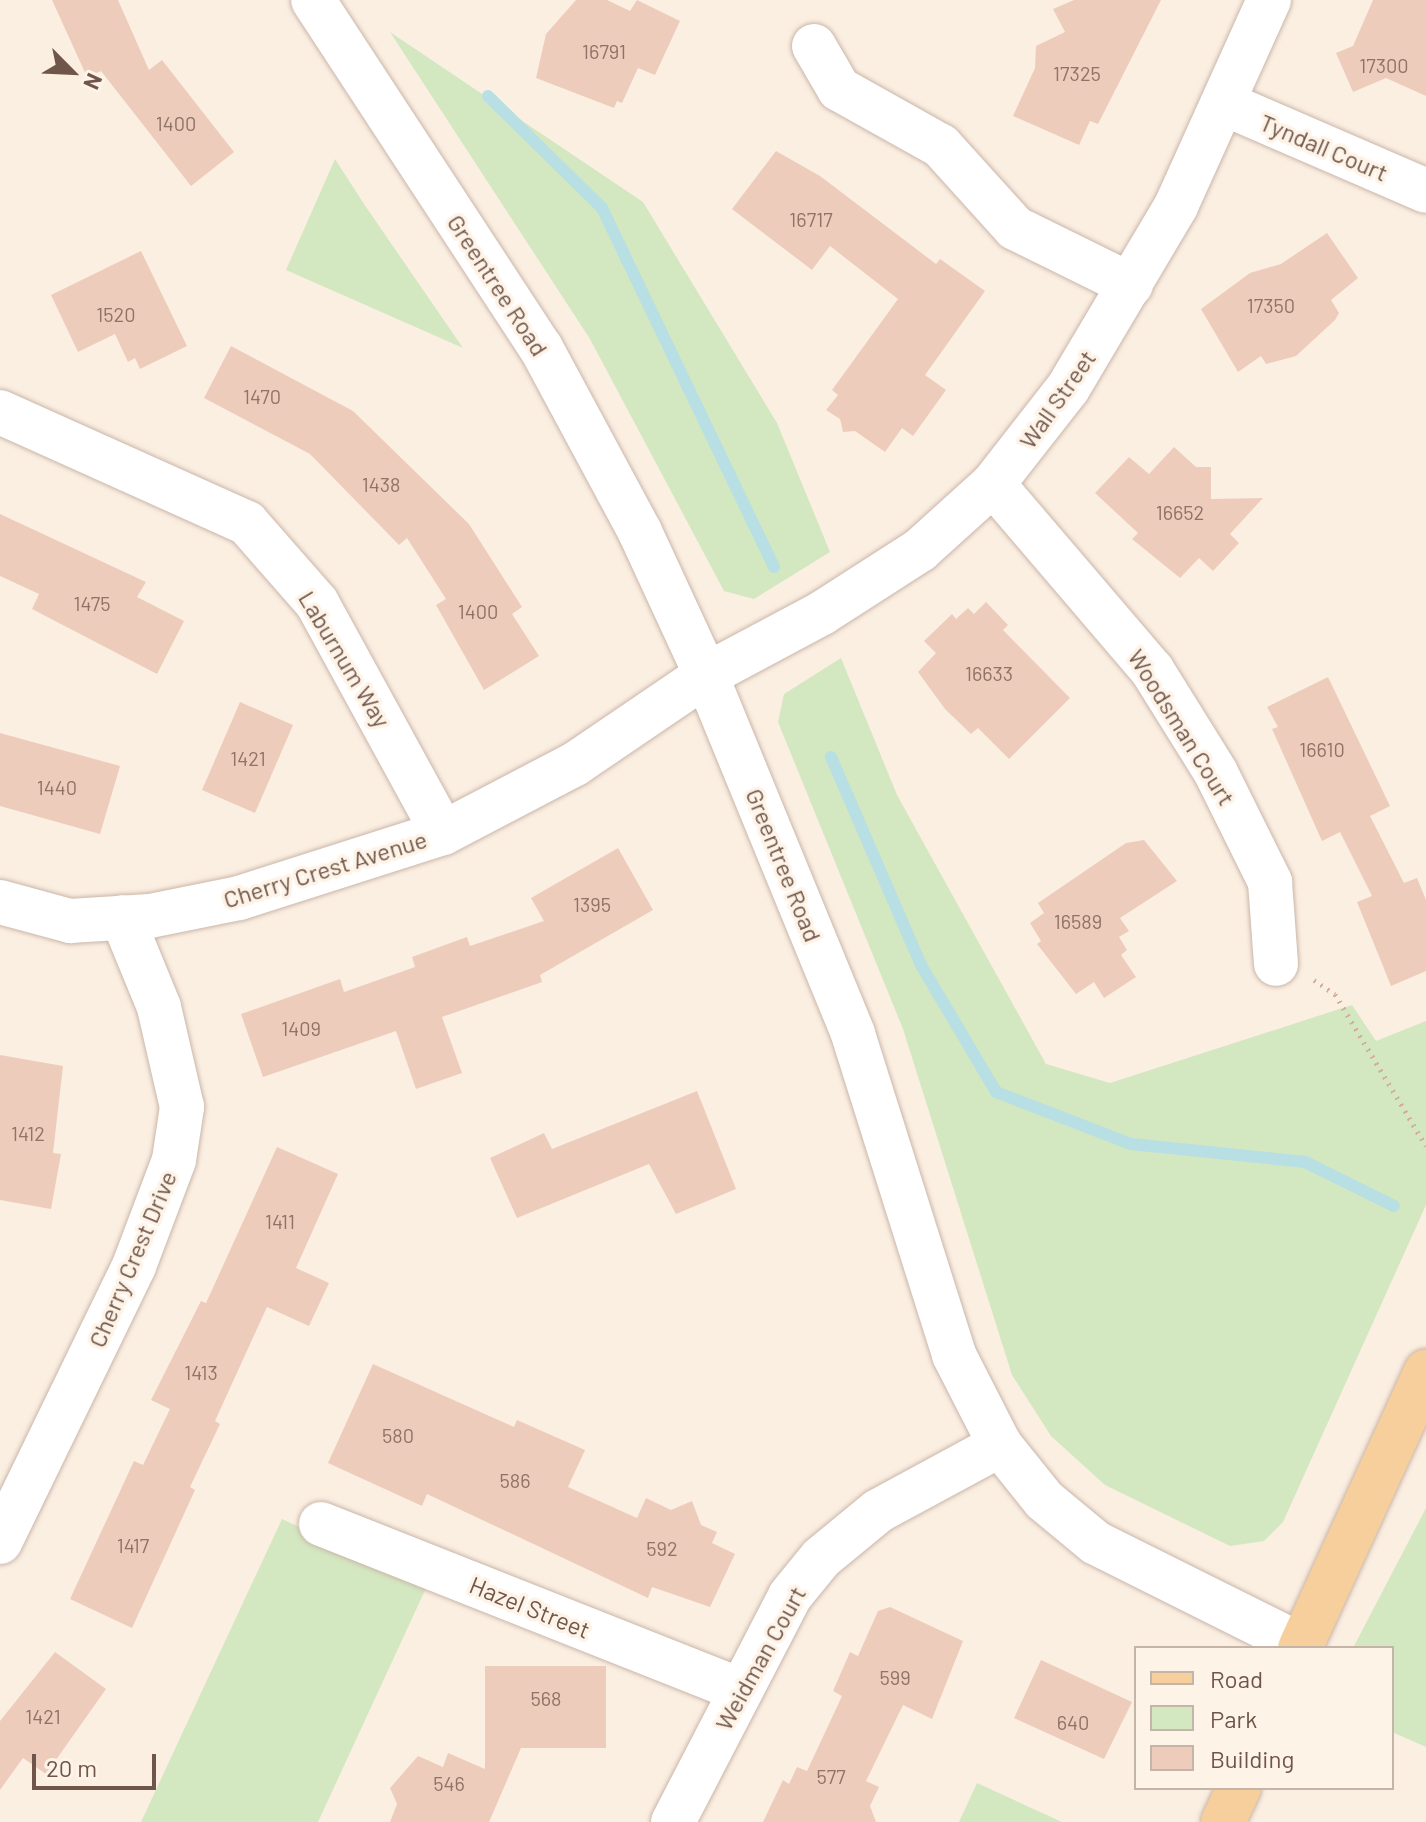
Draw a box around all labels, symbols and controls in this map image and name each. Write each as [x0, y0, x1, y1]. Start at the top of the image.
north arrow [32, 32, 112, 112]
house number: 16791 [582, 39, 626, 63]
house number: 17300 [1359, 53, 1409, 77]
house number: 17325 [1053, 61, 1101, 85]
text: N [79, 70, 109, 94]
street label: Tyndall Court [1256, 107, 1392, 187]
house number: 1400 [156, 111, 196, 135]
house number: 16717 [789, 207, 833, 231]
street label: Greentree Road [442, 209, 554, 361]
house number: 17350 [1247, 293, 1295, 317]
house number: 1520 [96, 302, 136, 326]
street label: Wall Street [1013, 344, 1101, 454]
house number: 1470 [243, 384, 281, 408]
house number: 1438 [362, 472, 400, 496]
house number: 16652 [1156, 500, 1204, 524]
street label: Laburnum Way [293, 586, 397, 732]
house number: 1475 [73, 591, 111, 615]
house number: 1400 [458, 599, 498, 623]
street label: Woodsman Court [1122, 644, 1242, 810]
house number: 16633 [965, 661, 1013, 685]
house number: 16610 [1299, 737, 1345, 761]
house number: 1421 [230, 746, 266, 770]
house number: 1440 [37, 775, 77, 799]
street label: Greentree Road [740, 784, 828, 946]
street label: Cherry Crest Avenue [220, 824, 430, 914]
house number: 1395 [573, 892, 611, 916]
house number: 16589 [1054, 909, 1102, 933]
house number: 1409 [281, 1016, 321, 1040]
house number: 1412 [11, 1121, 45, 1145]
street label: Cherry Crest Drive [82, 1167, 182, 1351]
house number: 1411 [265, 1209, 295, 1233]
house number: 1413 [184, 1360, 218, 1384]
house number: 580 [382, 1423, 414, 1447]
house number: 586 [500, 1468, 530, 1492]
house number: 1417 [117, 1533, 149, 1557]
house number: 592 [646, 1536, 678, 1560]
street label: Hazel Street [466, 1570, 594, 1644]
street label: Weidman Court [709, 1581, 811, 1735]
legend [1134, 1646, 1394, 1790]
text: Road [1210, 1664, 1263, 1693]
house number: 599 [879, 1665, 911, 1689]
house number: 568 [531, 1686, 561, 1710]
house number: 1421 [25, 1704, 61, 1728]
text: Park [1210, 1704, 1257, 1733]
house number: 640 [1057, 1710, 1089, 1734]
scale bar [36, 1738, 160, 1788]
text: Building [1210, 1744, 1294, 1773]
text: 20 m [46, 1753, 97, 1782]
house number: 577 [816, 1764, 846, 1788]
house number: 546 [433, 1771, 465, 1795]

